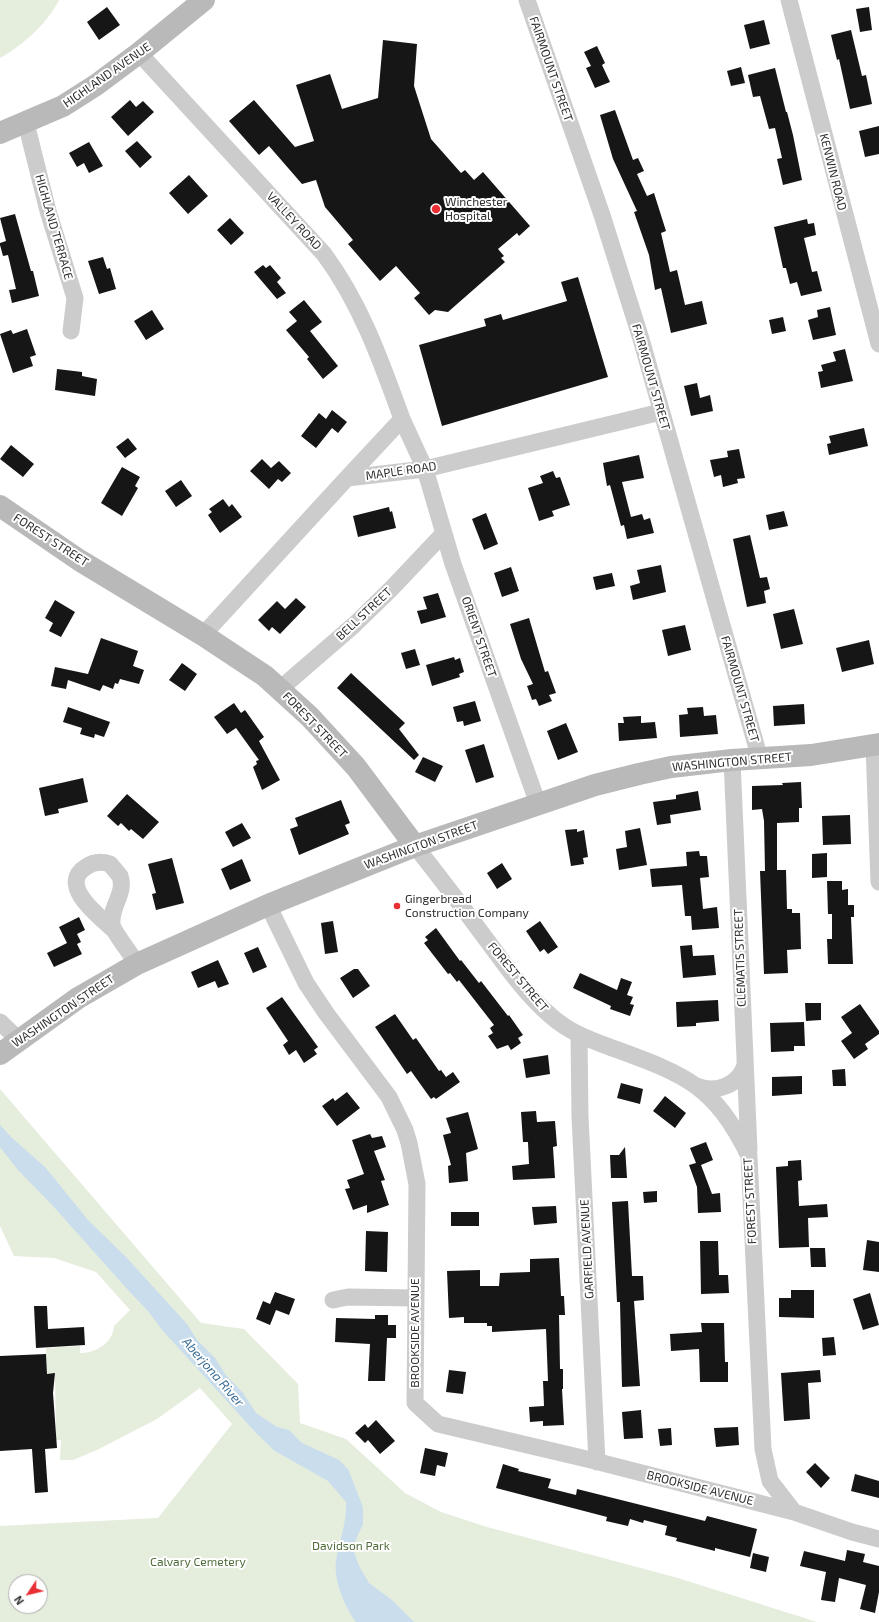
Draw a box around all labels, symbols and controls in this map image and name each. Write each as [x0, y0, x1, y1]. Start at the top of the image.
street label: FAIRMOUNT STREET [526, 15, 576, 123]
street label: HIGHLAND AVENUE [60, 39, 154, 111]
street label: KENWIN ROAD [816, 132, 850, 212]
street label: HIGHLAND TERRACE [32, 173, 76, 281]
street label: VALLEY ROAD [264, 189, 324, 253]
place label: Winchester Hospital [445, 195, 508, 223]
marker: Winchester Hospital [430, 203, 442, 215]
street label: FAIRMOUNT STREET [629, 322, 673, 432]
street label: MAPLE ROAD [365, 459, 437, 483]
street label: FOREST STREET [11, 510, 91, 570]
street label: BELL STREET [333, 585, 395, 643]
street label: ORIENT STREET [458, 595, 500, 679]
street label: FAIRMOUNT STREET [718, 634, 762, 744]
street label: FOREST STREET [280, 689, 350, 761]
street label: WASHINGTON STREET [672, 750, 792, 774]
street label: WASHINGTON STREET [362, 818, 480, 872]
place label: Gingerbread Construction Company [405, 892, 529, 920]
marker: Gingerbread Construction Company [392, 901, 402, 911]
street label: CLEMATIS STREET [731, 909, 749, 1007]
street label: FOREST STREET [485, 939, 551, 1015]
street label: WASHINGTON STREET [9, 972, 117, 1050]
street label: FOREST STREET [741, 1157, 759, 1245]
street label: GARFIELD AVENUE [577, 1199, 597, 1299]
street label: BROOKSIDE AVENUE [408, 1278, 422, 1388]
water label: Aberjona River [179, 1334, 247, 1410]
street label: BROOKSIDE AVENUE [645, 1468, 755, 1508]
park label: Davidson Park [312, 1539, 390, 1553]
park label: Calvary Cemetery [150, 1555, 246, 1569]
north arrow [8, 1574, 48, 1614]
text: N [11, 1594, 26, 1608]

